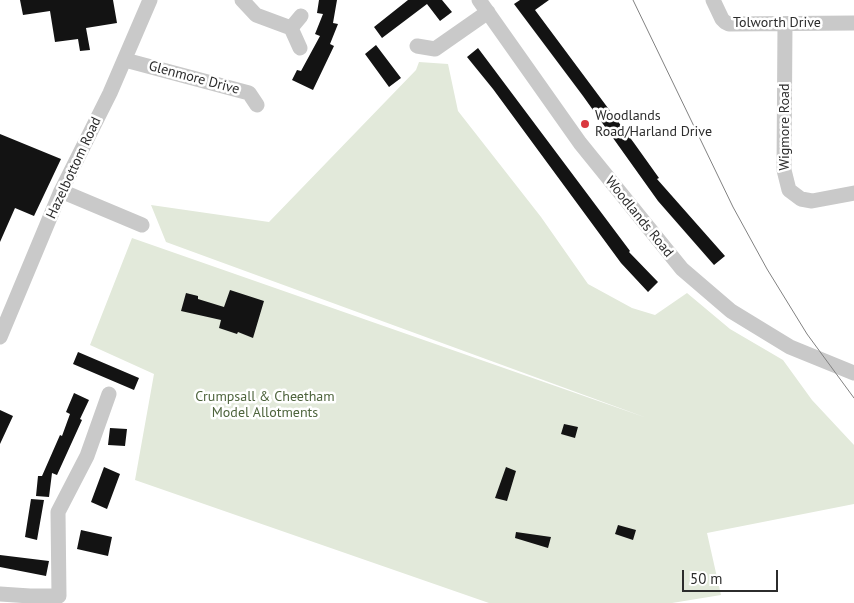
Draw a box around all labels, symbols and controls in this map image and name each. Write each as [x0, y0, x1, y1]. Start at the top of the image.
street label: Tolworth Drive [733, 15, 821, 31]
street label: Glenmore Drive [147, 58, 241, 98]
street label: Wigmore Road [777, 84, 793, 170]
place label: Woodlands Road/Harland Drive [595, 108, 712, 140]
street label: Hazelbottom Road [43, 114, 105, 222]
marker: Woodlands Road/Harland Drive [579, 118, 591, 130]
street label: Woodlands Road [601, 173, 677, 261]
park label: Crumpsall & Cheetham Model Allotments [195, 389, 335, 422]
scale bar [684, 560, 780, 592]
text: 50 m [690, 569, 723, 588]

